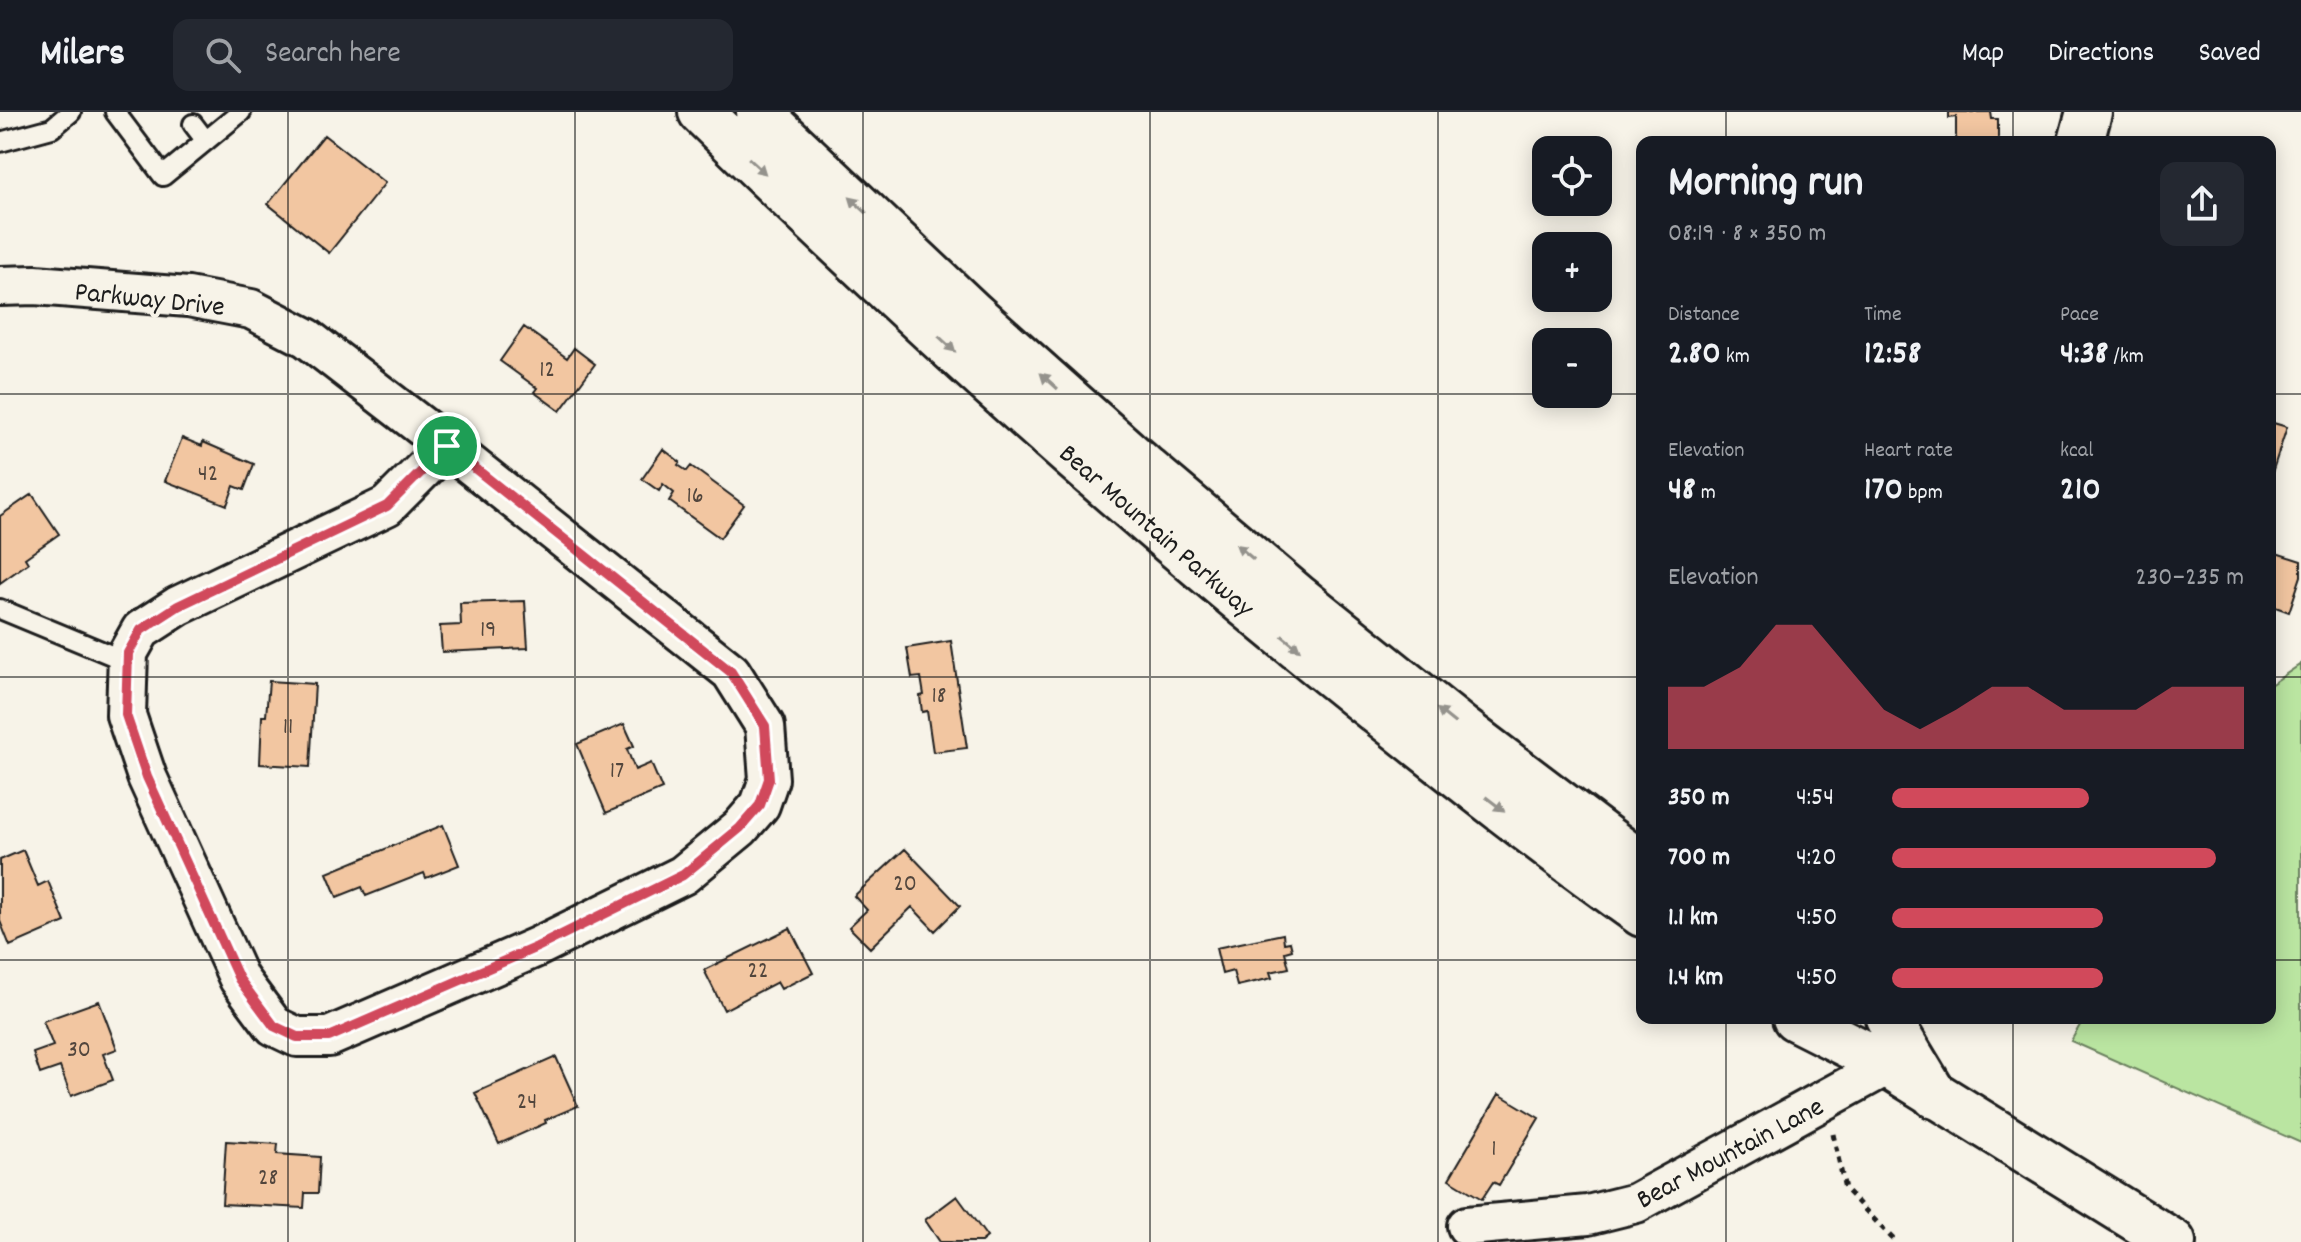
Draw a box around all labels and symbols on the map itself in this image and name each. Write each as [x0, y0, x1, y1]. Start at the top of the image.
one-way arrow [747, 156, 766, 174]
one-way arrow [848, 196, 867, 214]
street label: Parkway Drive [73, 274, 226, 330]
one-way arrow [937, 334, 956, 352]
house number: 12 [539, 354, 555, 388]
one-way arrow [1039, 373, 1058, 391]
pin [413, 412, 481, 480]
street label: Bear Mountain Parkway [1048, 436, 1262, 629]
house number: 42 [198, 458, 218, 492]
house number: 16 [686, 480, 704, 514]
one-way arrow [1235, 544, 1255, 561]
house number: 19 [480, 614, 496, 648]
one-way arrow [1281, 634, 1301, 651]
house number: 18 [932, 680, 946, 714]
one-way arrow [1436, 708, 1456, 725]
house number: 11 [283, 711, 293, 745]
house number: 17 [610, 755, 624, 789]
one-way arrow [1485, 795, 1505, 811]
house number: 20 [893, 868, 917, 902]
house number: 22 [748, 955, 768, 989]
house number: 30 [67, 1034, 91, 1068]
house number: 24 [517, 1086, 537, 1120]
street label: Bear Mountain Lane [1630, 1089, 1832, 1222]
house number: 1 [1491, 1133, 1497, 1167]
house number: 28 [258, 1162, 278, 1196]

